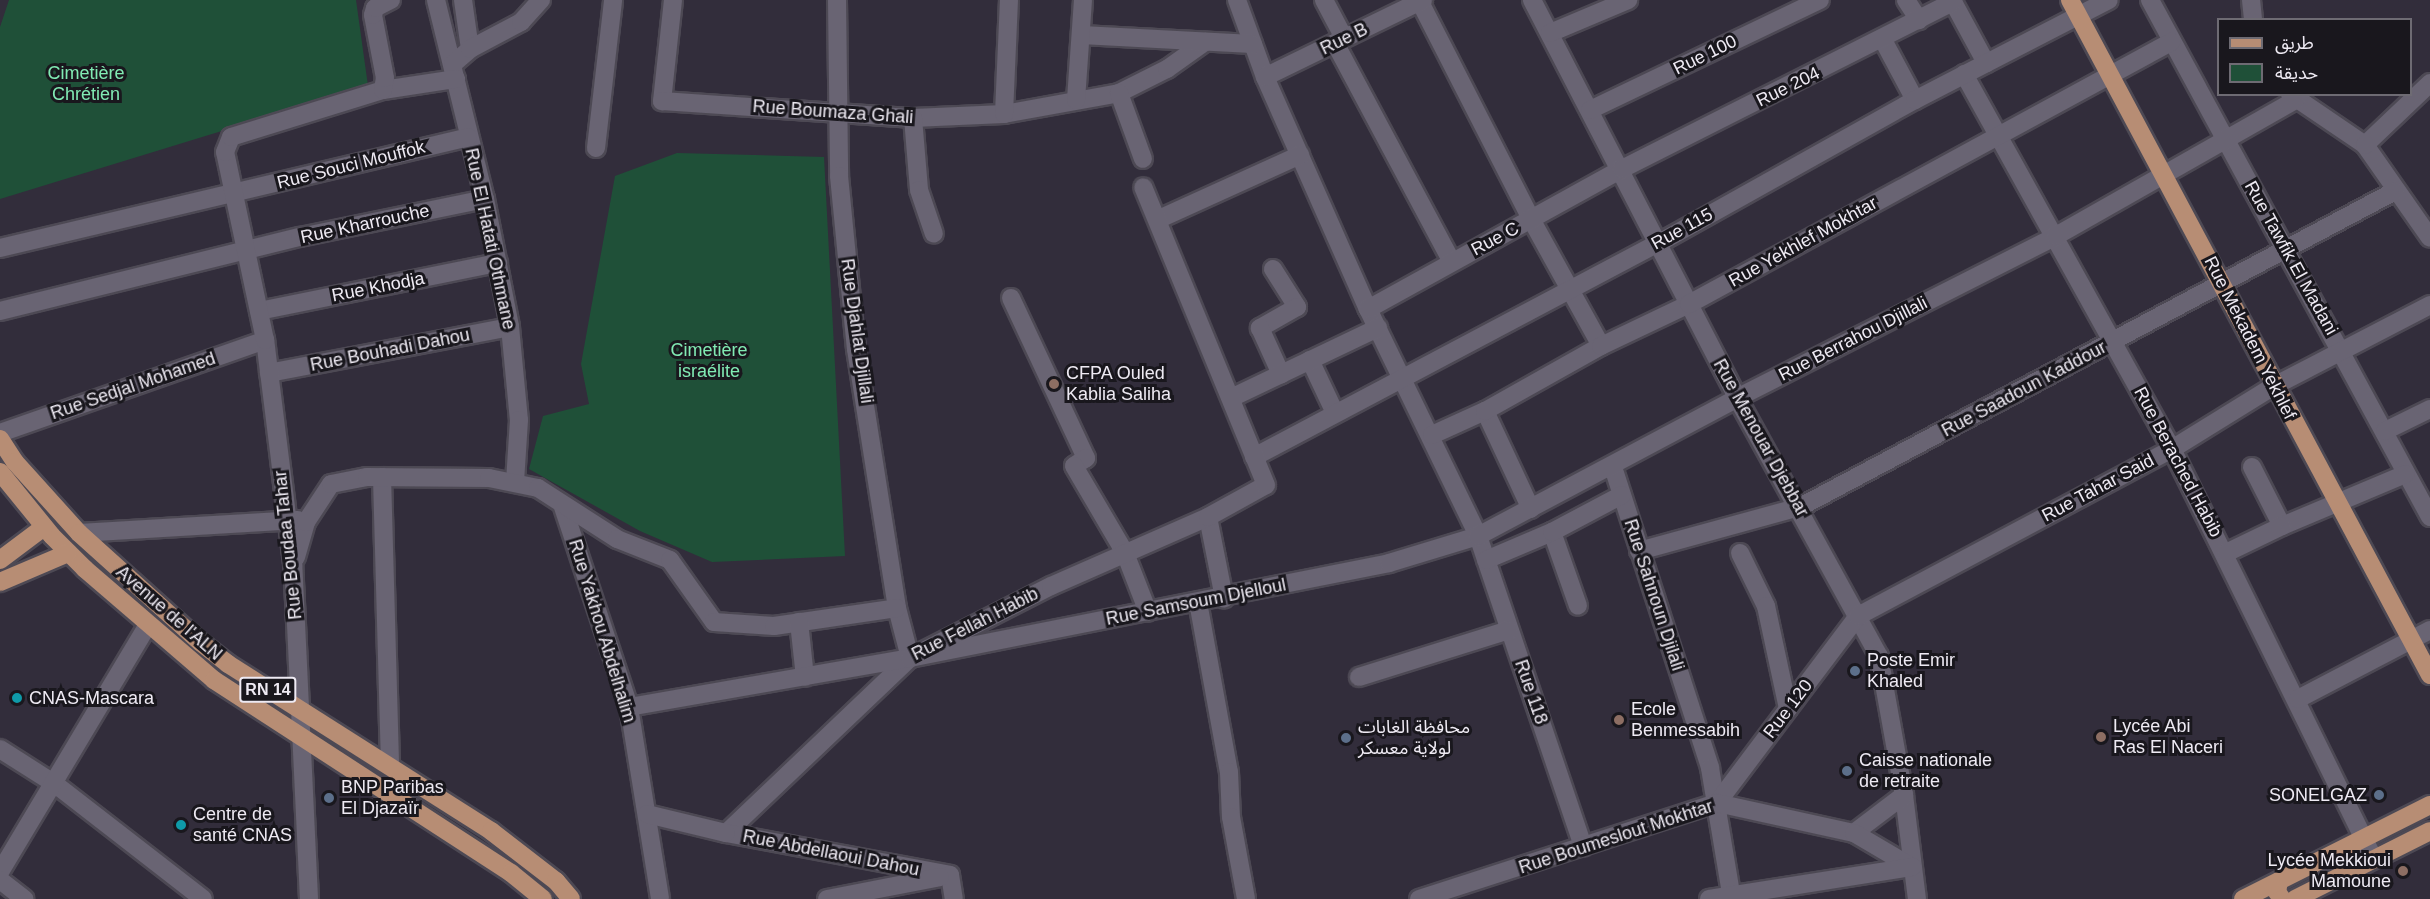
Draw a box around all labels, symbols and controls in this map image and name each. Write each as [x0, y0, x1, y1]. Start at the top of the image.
street label: Rue B [1317, 18, 1371, 60]
legend [2217, 18, 2412, 96]
street label: Rue 100 [1670, 30, 1740, 80]
text: طريق [2275, 33, 2314, 53]
street label: Rue 204 [1753, 62, 1823, 112]
park label: Cimetière Chrétien [47, 63, 125, 106]
text: حديقة [2275, 63, 2318, 83]
street label: Rue Boumaza Ghali [752, 96, 914, 128]
street label: Rue Souci Mouffok [275, 136, 427, 194]
street label: Rue El Hatati Othmane [460, 146, 520, 332]
street label: Rue Tawfik El Madani [2240, 177, 2342, 339]
street label: Rue Yekhlef Mokhtar [1725, 192, 1881, 292]
street label: Rue Kharrouche [299, 200, 431, 248]
street label: Rue 115 [1648, 203, 1716, 255]
street label: Rue C [1467, 217, 1523, 261]
street label: Rue Mekadem Yekhlef [2199, 253, 2301, 423]
street label: Rue Djahlat Djillali [836, 257, 878, 405]
street label: Rue Khodja [330, 267, 426, 307]
street label: Rue Berrahou Djillali [1775, 292, 1931, 386]
street label: Rue Bouhadi Dahou [308, 324, 472, 376]
street label: Rue Saadoun Kaddour [1938, 336, 2110, 442]
park label: Cimetière israélite [670, 340, 748, 382]
street label: Rue Sedjal Mohamed [48, 348, 218, 424]
street label: Rue Menouar Djebbar [1709, 355, 1813, 521]
place label: CFPA Ouled Kablia Saliha [1066, 363, 1171, 406]
marker: CFPA Ouled Kablia Saliha [1047, 377, 1061, 391]
street label: Rue Berached Habib [2129, 383, 2227, 541]
street label: Rue Tahar Said [2038, 449, 2158, 527]
street label: Rue Boudaa Tahar [269, 469, 307, 621]
street label: Rue Sahnoun Djilali [1619, 516, 1689, 674]
street label: Rue Yakhou Abdelhalim [564, 536, 640, 726]
street label: Avenue de l'ALN [112, 561, 226, 665]
street label: Rue Samsoum Djelloul [1104, 574, 1288, 630]
street label: Rue Fellah Habib [908, 583, 1042, 665]
place label: Poste Emir Khaled [1867, 650, 1955, 692]
street label: Rue 118 [1510, 657, 1552, 727]
marker: Poste Emir Khaled [1848, 664, 1862, 678]
street label: Rue 120 [1759, 675, 1817, 743]
road number: RN 14 [238, 677, 298, 703]
place label: CNAS-Mascara [29, 687, 154, 709]
marker: CNAS-Mascara [10, 691, 24, 705]
place label: Ecole Benmessabih [1631, 699, 1740, 742]
marker: Ecole Benmessabih [1612, 713, 1626, 727]
place label: Lycée Abi Ras El Naceri [2113, 716, 2223, 758]
place label: محافظة الغابات لولاية معسكر [1358, 717, 1470, 760]
marker: Lycée Abi Ras El Naceri [2094, 730, 2108, 744]
marker: محافظة الغابات لولاية معسكر [1339, 731, 1353, 745]
place label: Caisse nationale de retraite [1859, 750, 1992, 792]
marker: Caisse nationale de retraite [1840, 764, 1854, 778]
place label: BNP Paribas El Djazaïr [341, 777, 444, 820]
place label: SONELGAZ [2269, 784, 2367, 806]
marker: SONELGAZ [2372, 788, 2386, 802]
marker: BNP Paribas El Djazaïr [322, 791, 336, 805]
street label: Rue Boumeslout Mokhtar [1516, 795, 1716, 879]
place label: Centre de santé CNAS [193, 804, 292, 846]
marker: Centre de santé CNAS [174, 818, 188, 832]
street label: Rue Abdellaoui Dahou [741, 825, 921, 881]
place label: Lycée Mekkioui Mamoune [2268, 850, 2391, 892]
marker: Lycée Mekkioui Mamoune [2396, 864, 2410, 878]

